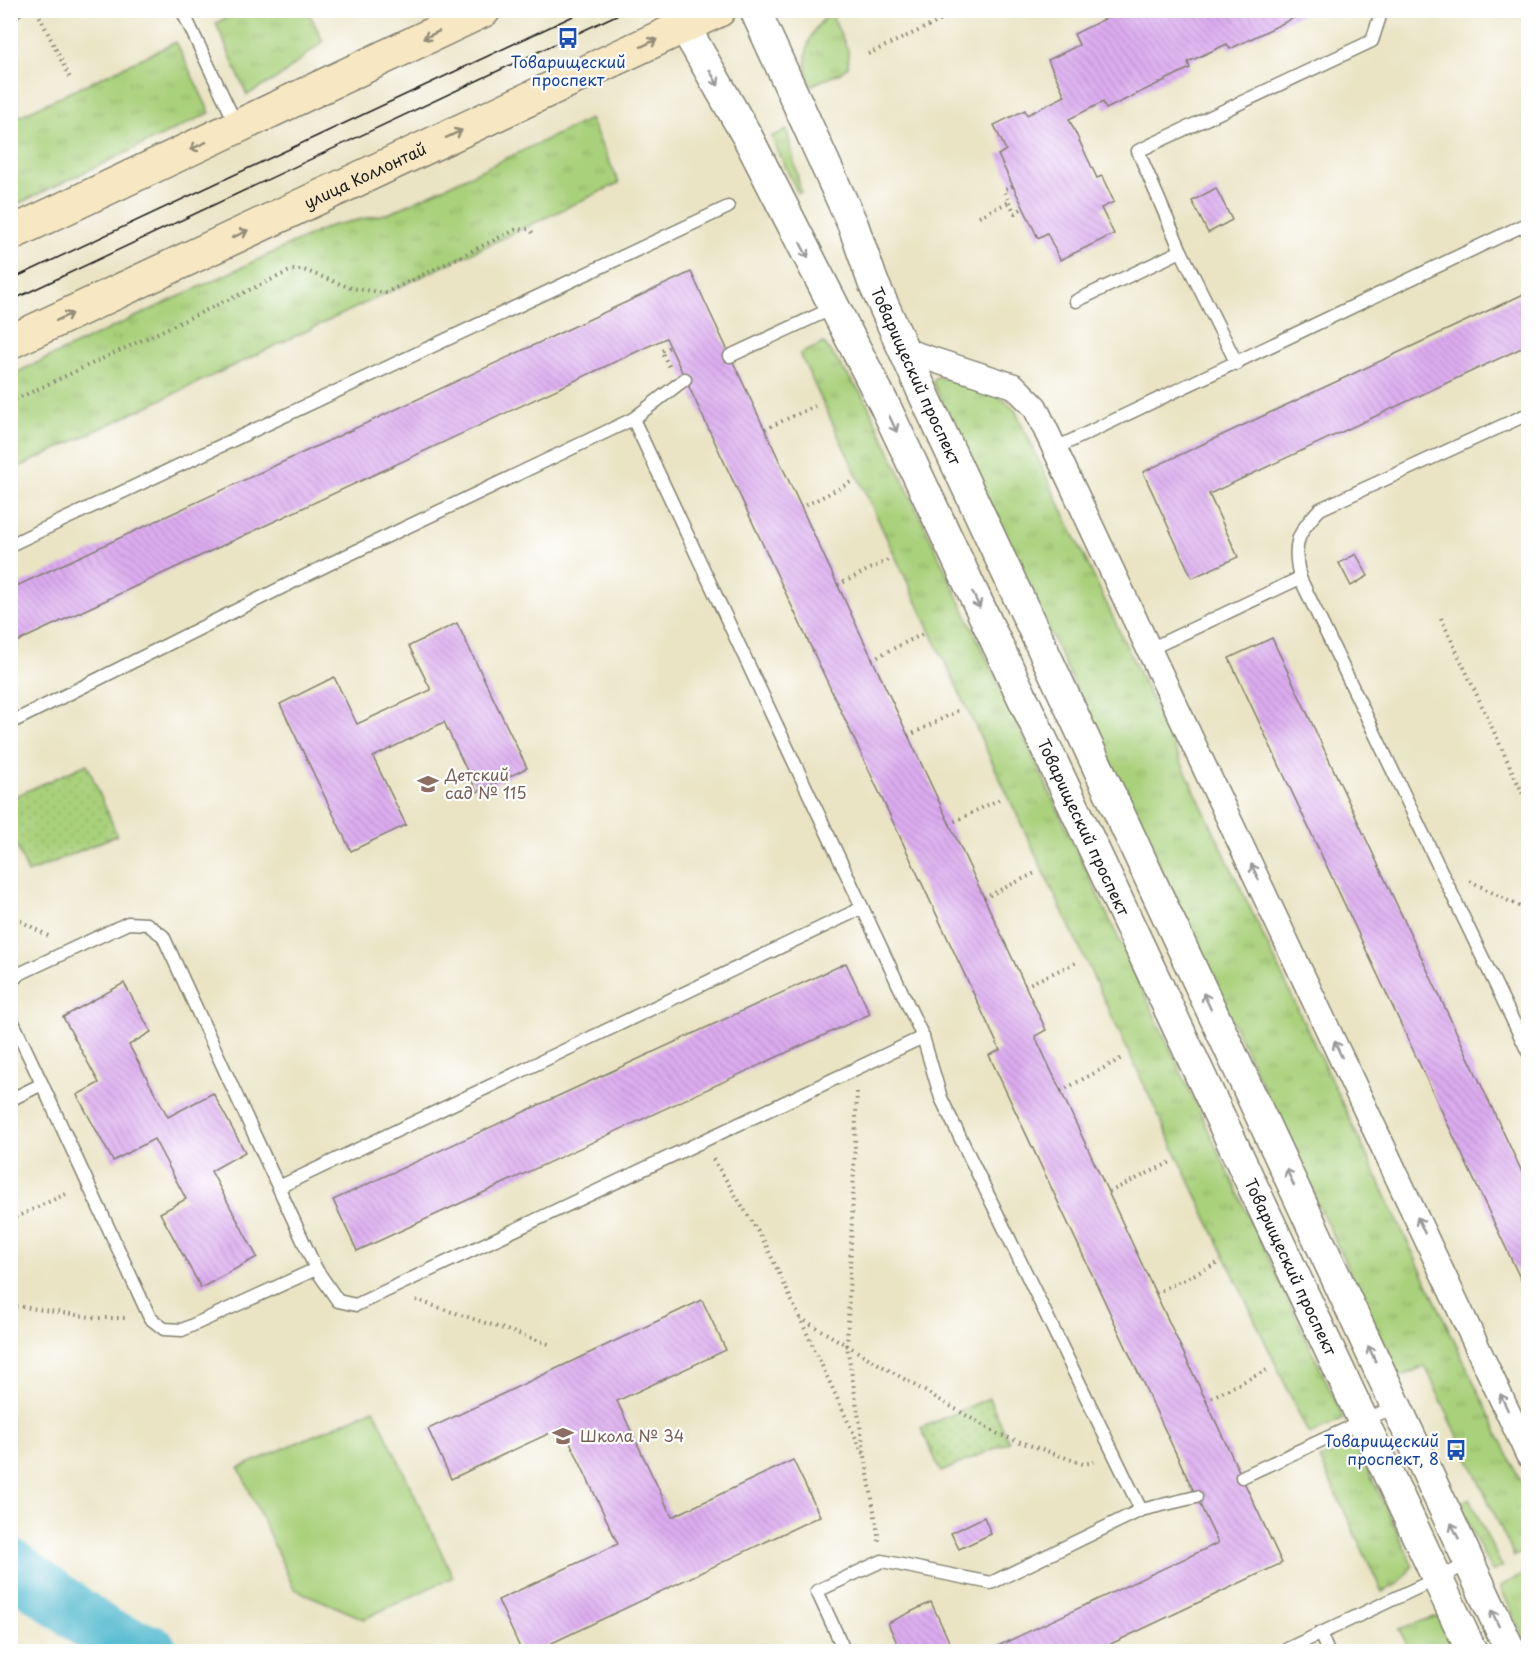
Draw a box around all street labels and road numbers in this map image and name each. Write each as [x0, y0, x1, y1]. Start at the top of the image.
street label: улица Коллонтай [299, 136, 430, 214]
street label: Товарищеский проспект [866, 283, 968, 469]
street label: Товарищеский проспект [1032, 734, 1136, 919]
street label: Товарищеский проспект [1239, 1174, 1344, 1359]

